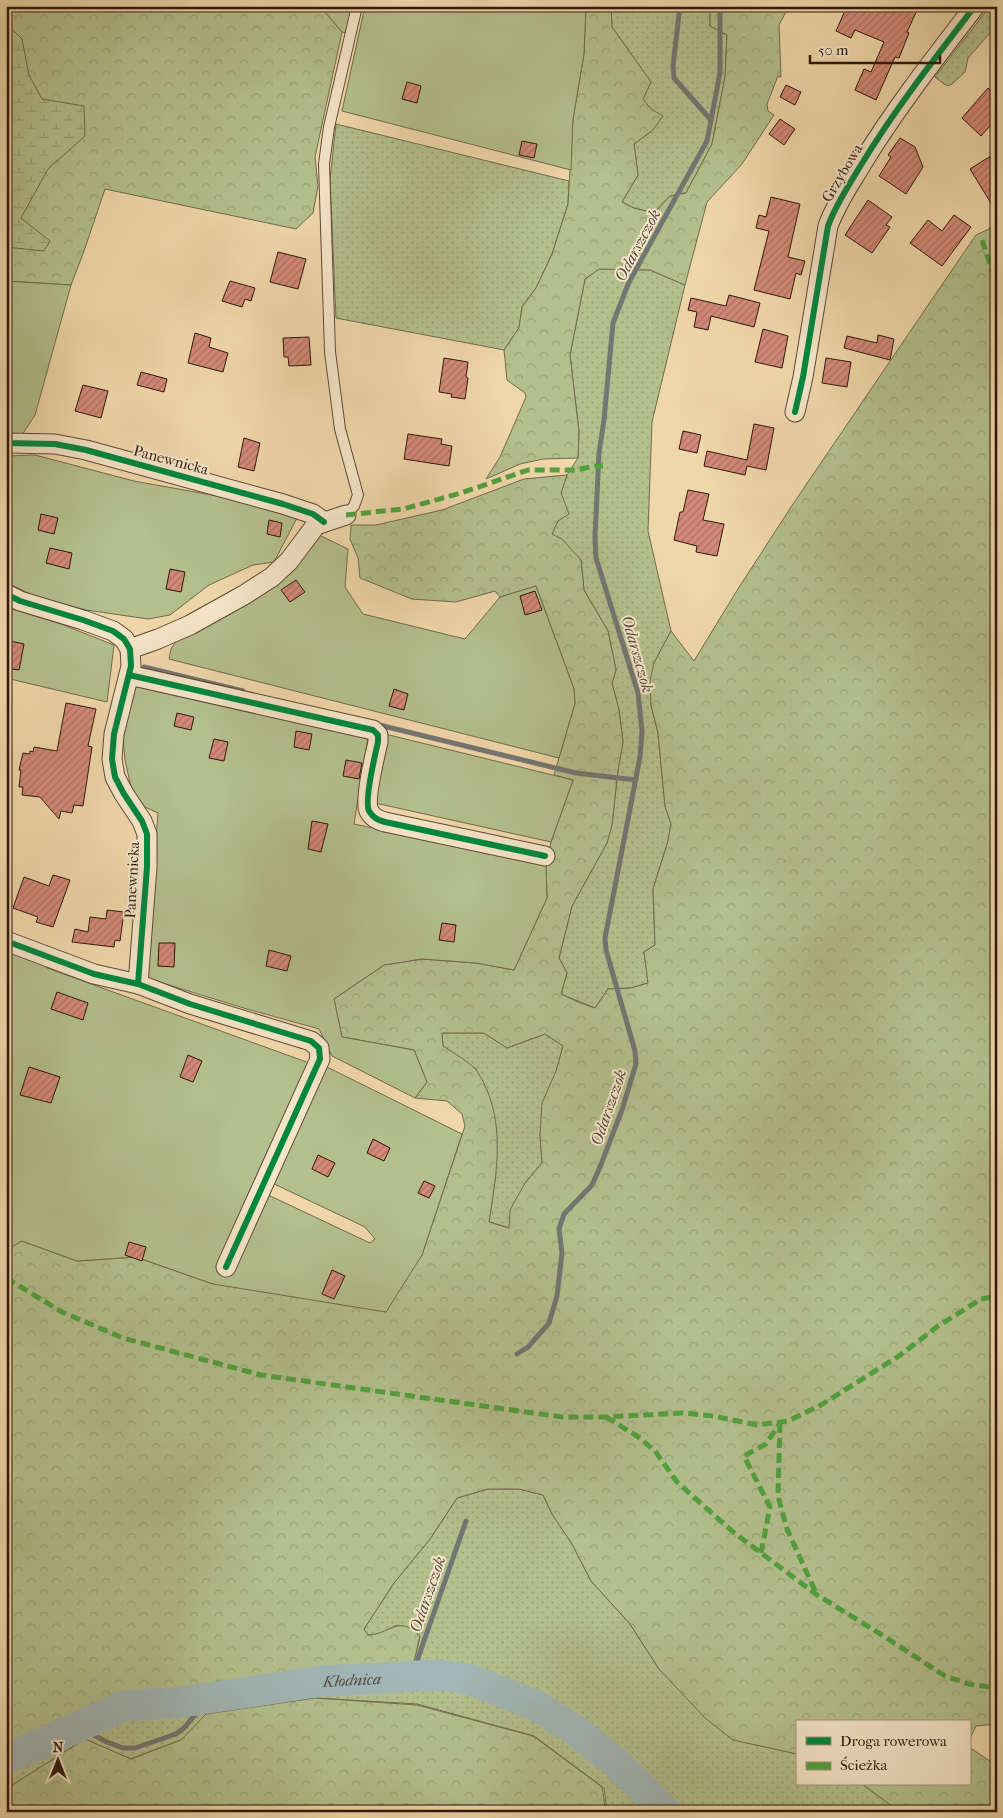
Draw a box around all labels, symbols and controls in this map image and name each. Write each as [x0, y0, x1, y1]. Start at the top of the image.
scale bar [810, 32, 940, 64]
text: 50 m [818, 41, 849, 59]
street label: Grzybowa [818, 140, 867, 205]
water label: Odarszczok [610, 206, 664, 285]
street label: Panewnicka [131, 441, 212, 479]
water label: Odarszczok [617, 613, 658, 695]
street label: Panewnicka [121, 840, 143, 919]
water label: Odarszczok [587, 1067, 630, 1148]
water label: Odarszczok [406, 1554, 449, 1635]
water label: Kłodnica [321, 1669, 382, 1691]
legend [796, 1720, 970, 1786]
text: Droga rowerowa [840, 1732, 948, 1750]
north arrow [32, 1736, 82, 1786]
text: N [53, 1739, 64, 1756]
text: Ścieżka [840, 1756, 888, 1774]

